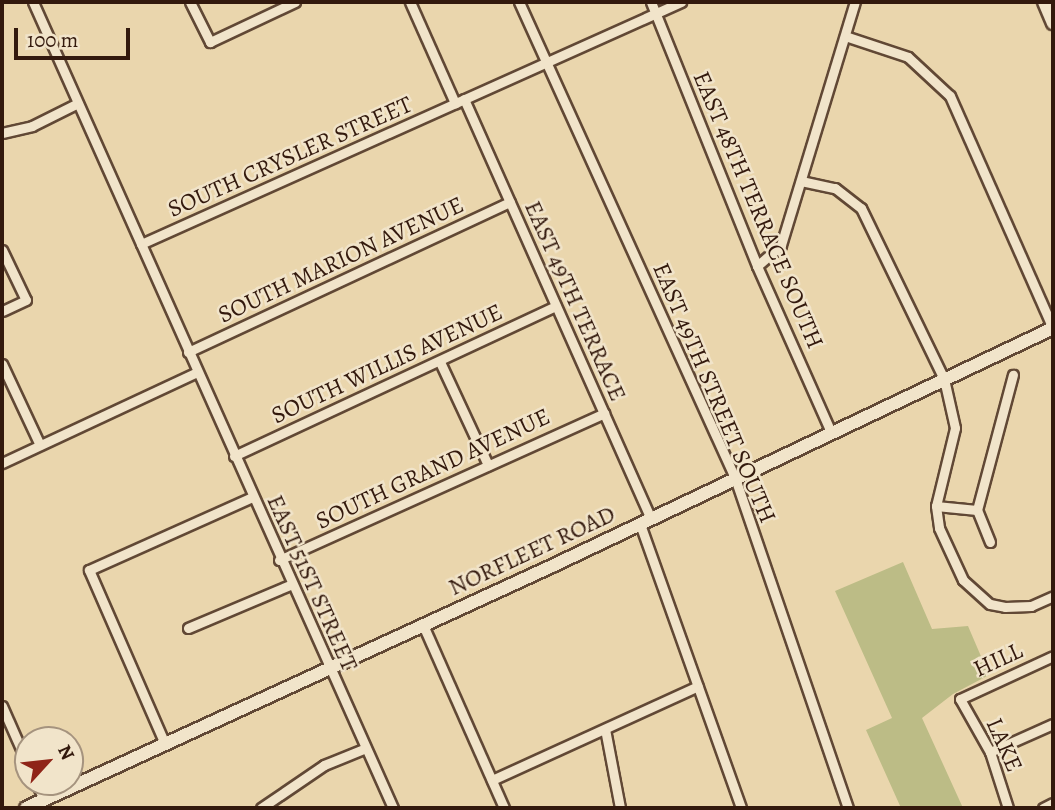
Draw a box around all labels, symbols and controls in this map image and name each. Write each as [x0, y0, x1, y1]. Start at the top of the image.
scale bar [18, 14, 133, 58]
text: 100 m [27, 26, 78, 54]
street label: EAST 48TH TERRACE SOUTH [686, 67, 830, 353]
street label: SOUTH CRYSLER STREET [163, 90, 417, 224]
street label: SOUTH MARION AVENUE [214, 190, 468, 330]
street label: EAST 49TH TERRACE [518, 196, 632, 406]
street label: EAST 49TH STREET SOUTH [646, 258, 782, 528]
street label: SOUTH WILLIS AVENUE [267, 298, 507, 430]
street label: SOUTH GRAND AVENUE [311, 402, 555, 536]
street label: EAST 51ST STREET [260, 490, 364, 676]
street label: NORFLEET ROAD [444, 500, 620, 602]
street label: HILL [969, 636, 1027, 684]
street label: LAKE [979, 714, 1029, 776]
north arrow [14, 726, 84, 796]
text: N [51, 740, 81, 764]

